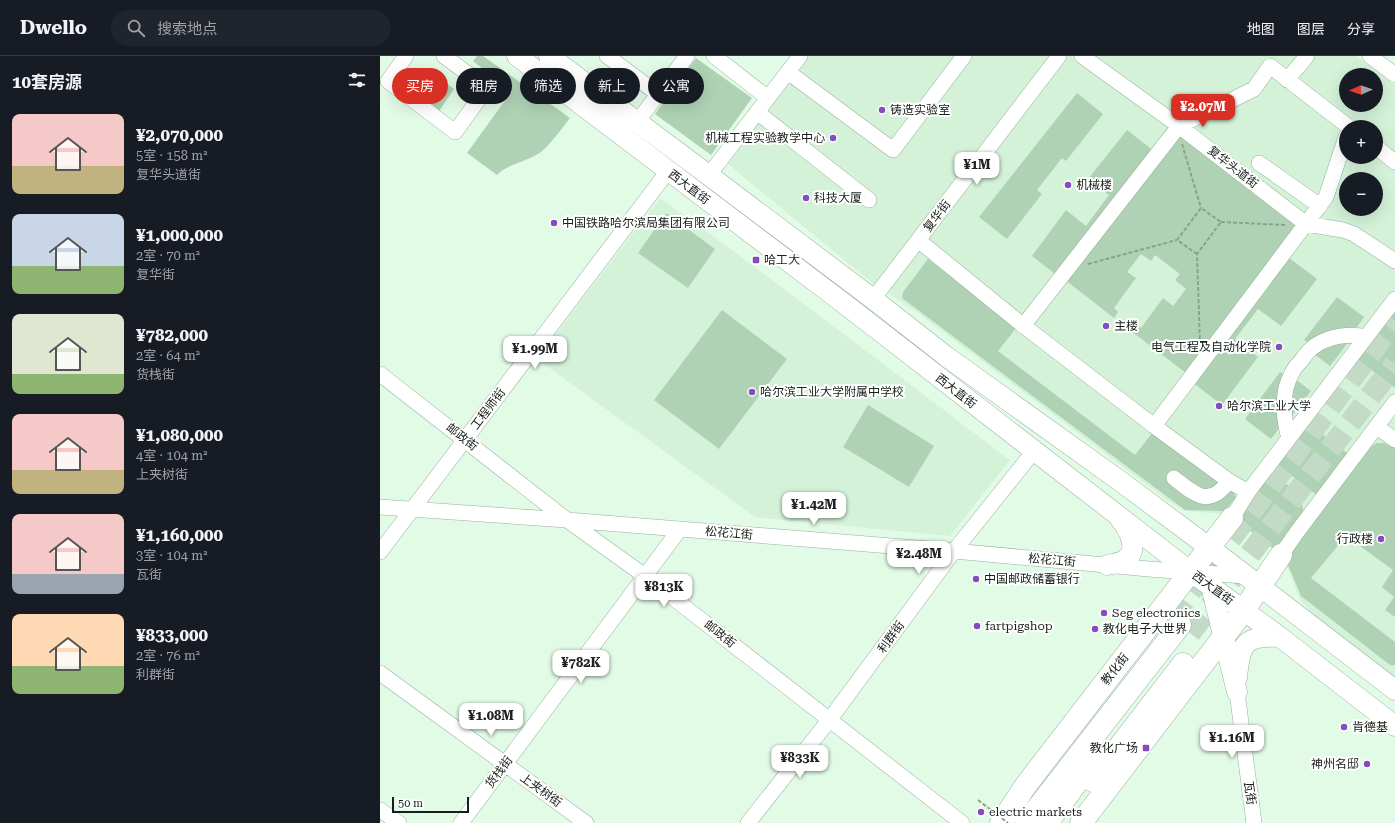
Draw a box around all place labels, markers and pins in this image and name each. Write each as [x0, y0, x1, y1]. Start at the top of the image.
pin: ¥2.07M [1170, 94, 1236, 128]
place label: 铸造实验室 [890, 103, 950, 117]
marker: 铸造实验室 [877, 105, 887, 115]
place label: 机械工程实验教学中心 [705, 131, 825, 145]
marker: 机械工程实验教学中心 [828, 133, 838, 143]
pin: ¥1M [958, 152, 996, 186]
place label: 机械楼 [1076, 178, 1112, 192]
marker: 机械楼 [1063, 180, 1073, 190]
place label: 科技大厦 [814, 191, 862, 205]
marker: 科技大厦 [801, 193, 811, 203]
place label: 中国铁路哈尔滨局集团有限公司 [562, 216, 730, 230]
marker: 中国铁路哈尔滨局集团有限公司 [549, 218, 559, 228]
place label: 哈工大 [764, 253, 800, 267]
marker: 哈工大 [751, 255, 761, 265]
place label: 主楼 [1114, 319, 1138, 333]
marker: 主楼 [1101, 321, 1111, 331]
pin: ¥1.99M [502, 336, 568, 370]
place label: 电气工程及自动化学院 [1151, 340, 1271, 354]
marker: 电气工程及自动化学院 [1274, 342, 1284, 352]
place label: 哈尔滨工业大学附属中学校 [760, 385, 904, 399]
marker: 哈尔滨工业大学附属中学校 [747, 387, 757, 397]
place label: 哈尔滨工业大学 [1227, 399, 1311, 413]
marker: 哈尔滨工业大学 [1214, 401, 1224, 411]
pin: ¥1.42M [781, 492, 847, 526]
place label: 行政楼 [1337, 532, 1373, 546]
marker: 行政楼 [1376, 534, 1386, 544]
pin: ¥2.48M [886, 541, 952, 575]
place label: 中国邮政储蓄银行 [984, 572, 1080, 586]
pin: ¥813K [636, 574, 692, 608]
marker: 中国邮政储蓄银行 [971, 574, 981, 584]
place label: Seg electronics [1112, 606, 1201, 620]
marker: Seg electronics [1099, 608, 1109, 618]
place label: fartpigshop [985, 619, 1053, 633]
marker: fartpigshop [972, 621, 982, 631]
place label: 教化电子大世界 [1103, 622, 1187, 636]
marker: 教化电子大世界 [1090, 624, 1100, 634]
pin: ¥782K [553, 650, 609, 684]
pin: ¥1.08M [458, 703, 524, 737]
place label: 肯德基 [1352, 720, 1388, 734]
marker: 肯德基 [1339, 722, 1349, 732]
pin: ¥1.16M [1199, 725, 1265, 759]
place label: 教化广场 [1090, 741, 1138, 755]
marker: 教化广场 [1141, 743, 1151, 753]
pin: ¥833K [772, 745, 828, 779]
place label: 神州名邸 [1311, 757, 1359, 771]
marker: 神州名邸 [1362, 759, 1372, 769]
place label: electric markets [989, 805, 1082, 819]
marker: electric markets [976, 807, 986, 817]

